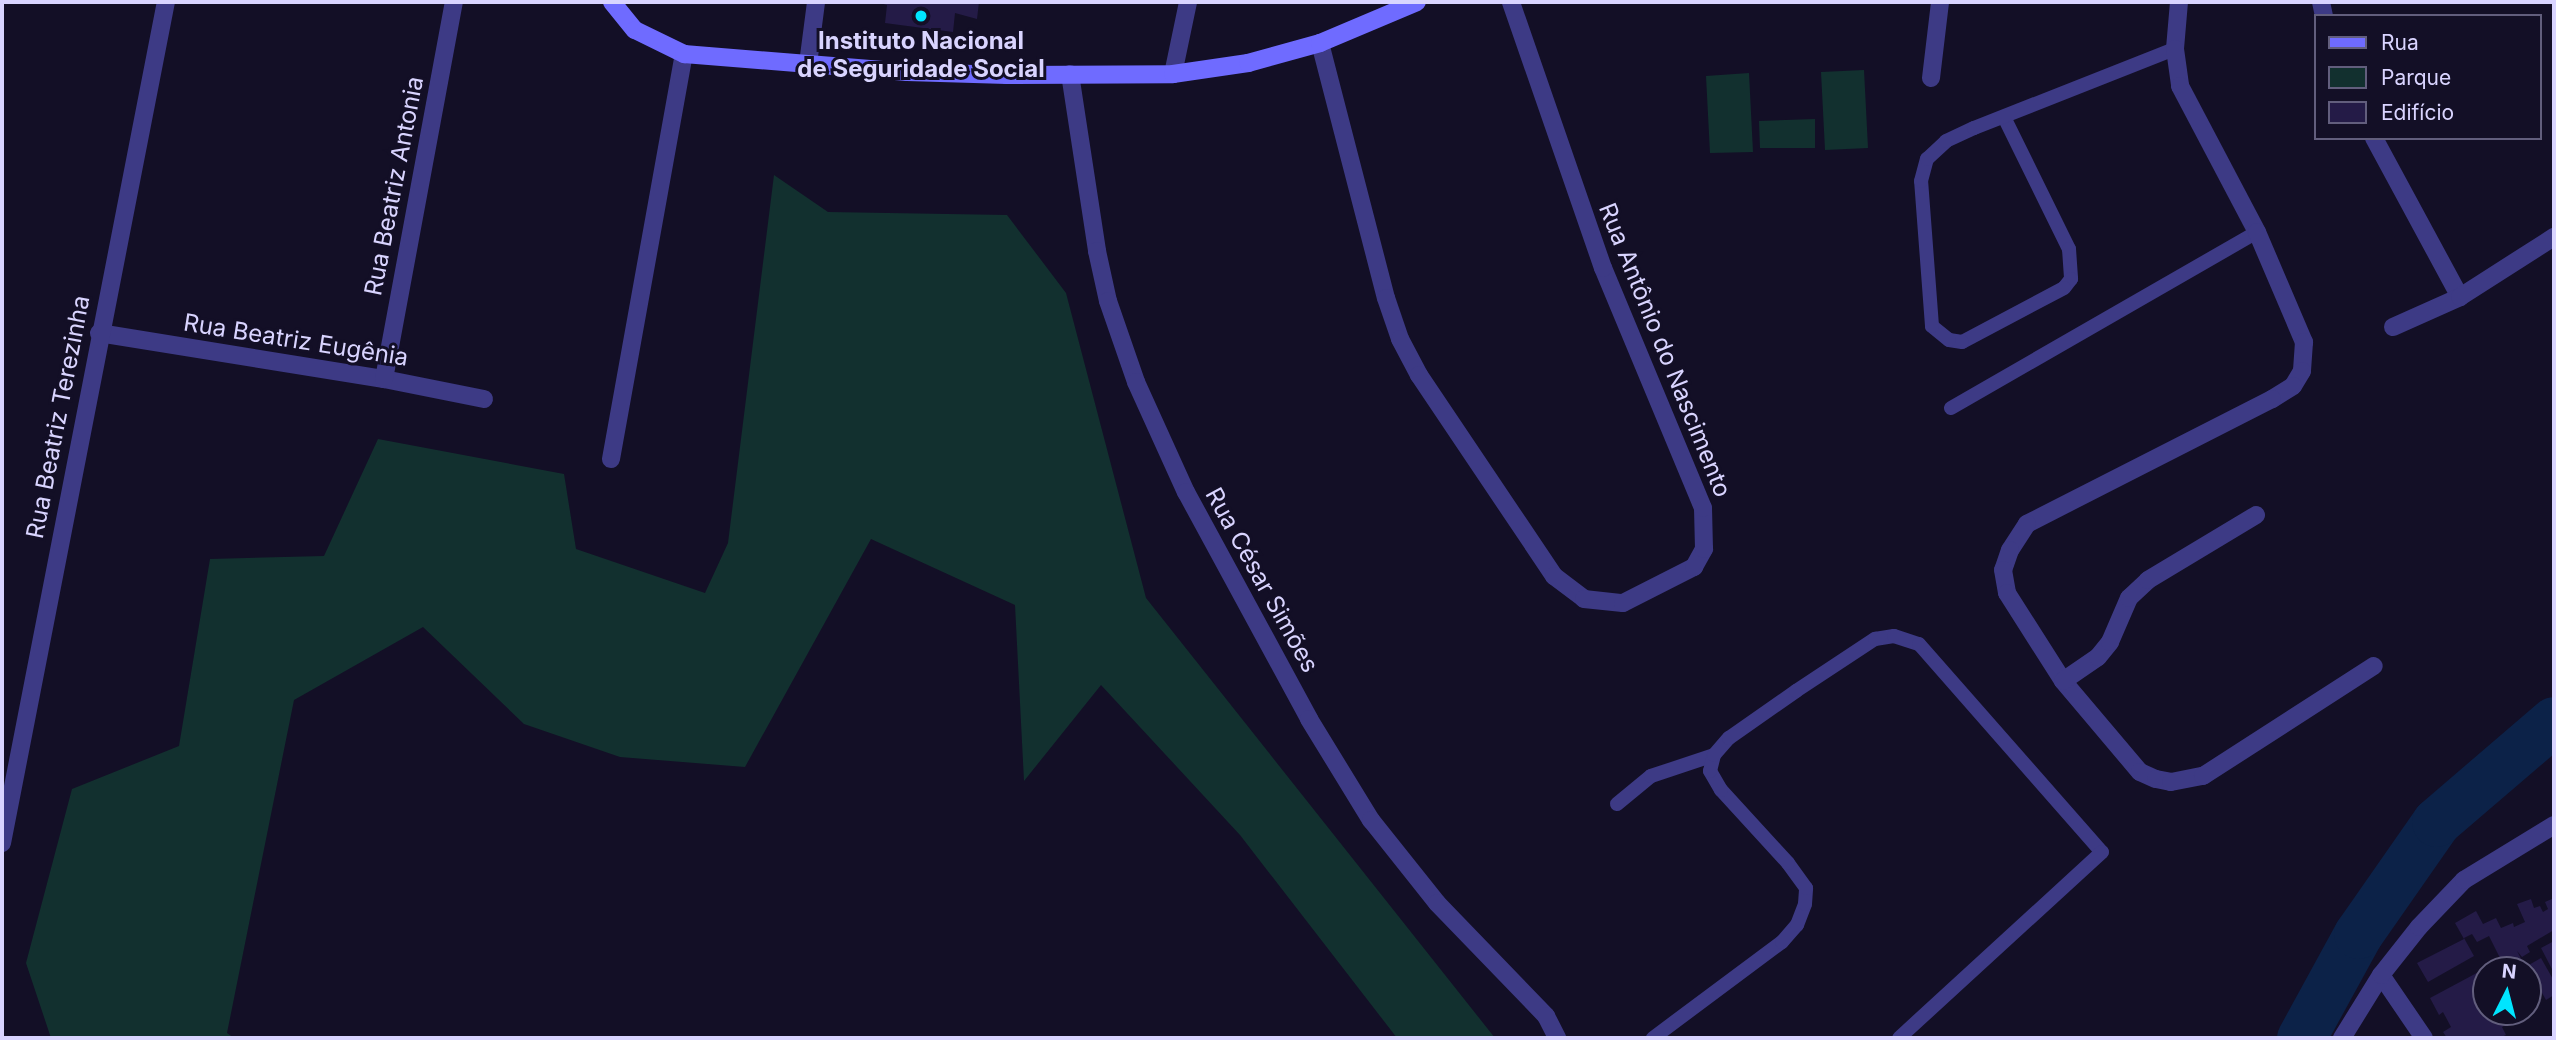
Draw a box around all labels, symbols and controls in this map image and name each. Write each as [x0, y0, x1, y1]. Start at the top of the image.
marker: Instituto Nacional de Seguridade Social [913, 8, 929, 24]
legend [2314, 14, 2542, 140]
place label: Instituto Nacional de Seguridade Social [797, 27, 1045, 83]
text: Rua [2381, 30, 2419, 55]
text: Parque [2381, 65, 2451, 90]
street label: Rua Beatriz Antonia [359, 74, 429, 298]
text: Edifício [2381, 100, 2454, 125]
street label: Rua Antônio do Nascimento [1593, 199, 1737, 501]
street label: Rua Beatriz Terezinha [20, 293, 96, 541]
street label: Rua Beatriz Eugênia [182, 308, 410, 372]
street label: Rua César Simões [1199, 483, 1325, 677]
north arrow [2472, 956, 2542, 1026]
text: N [2501, 959, 2517, 984]

